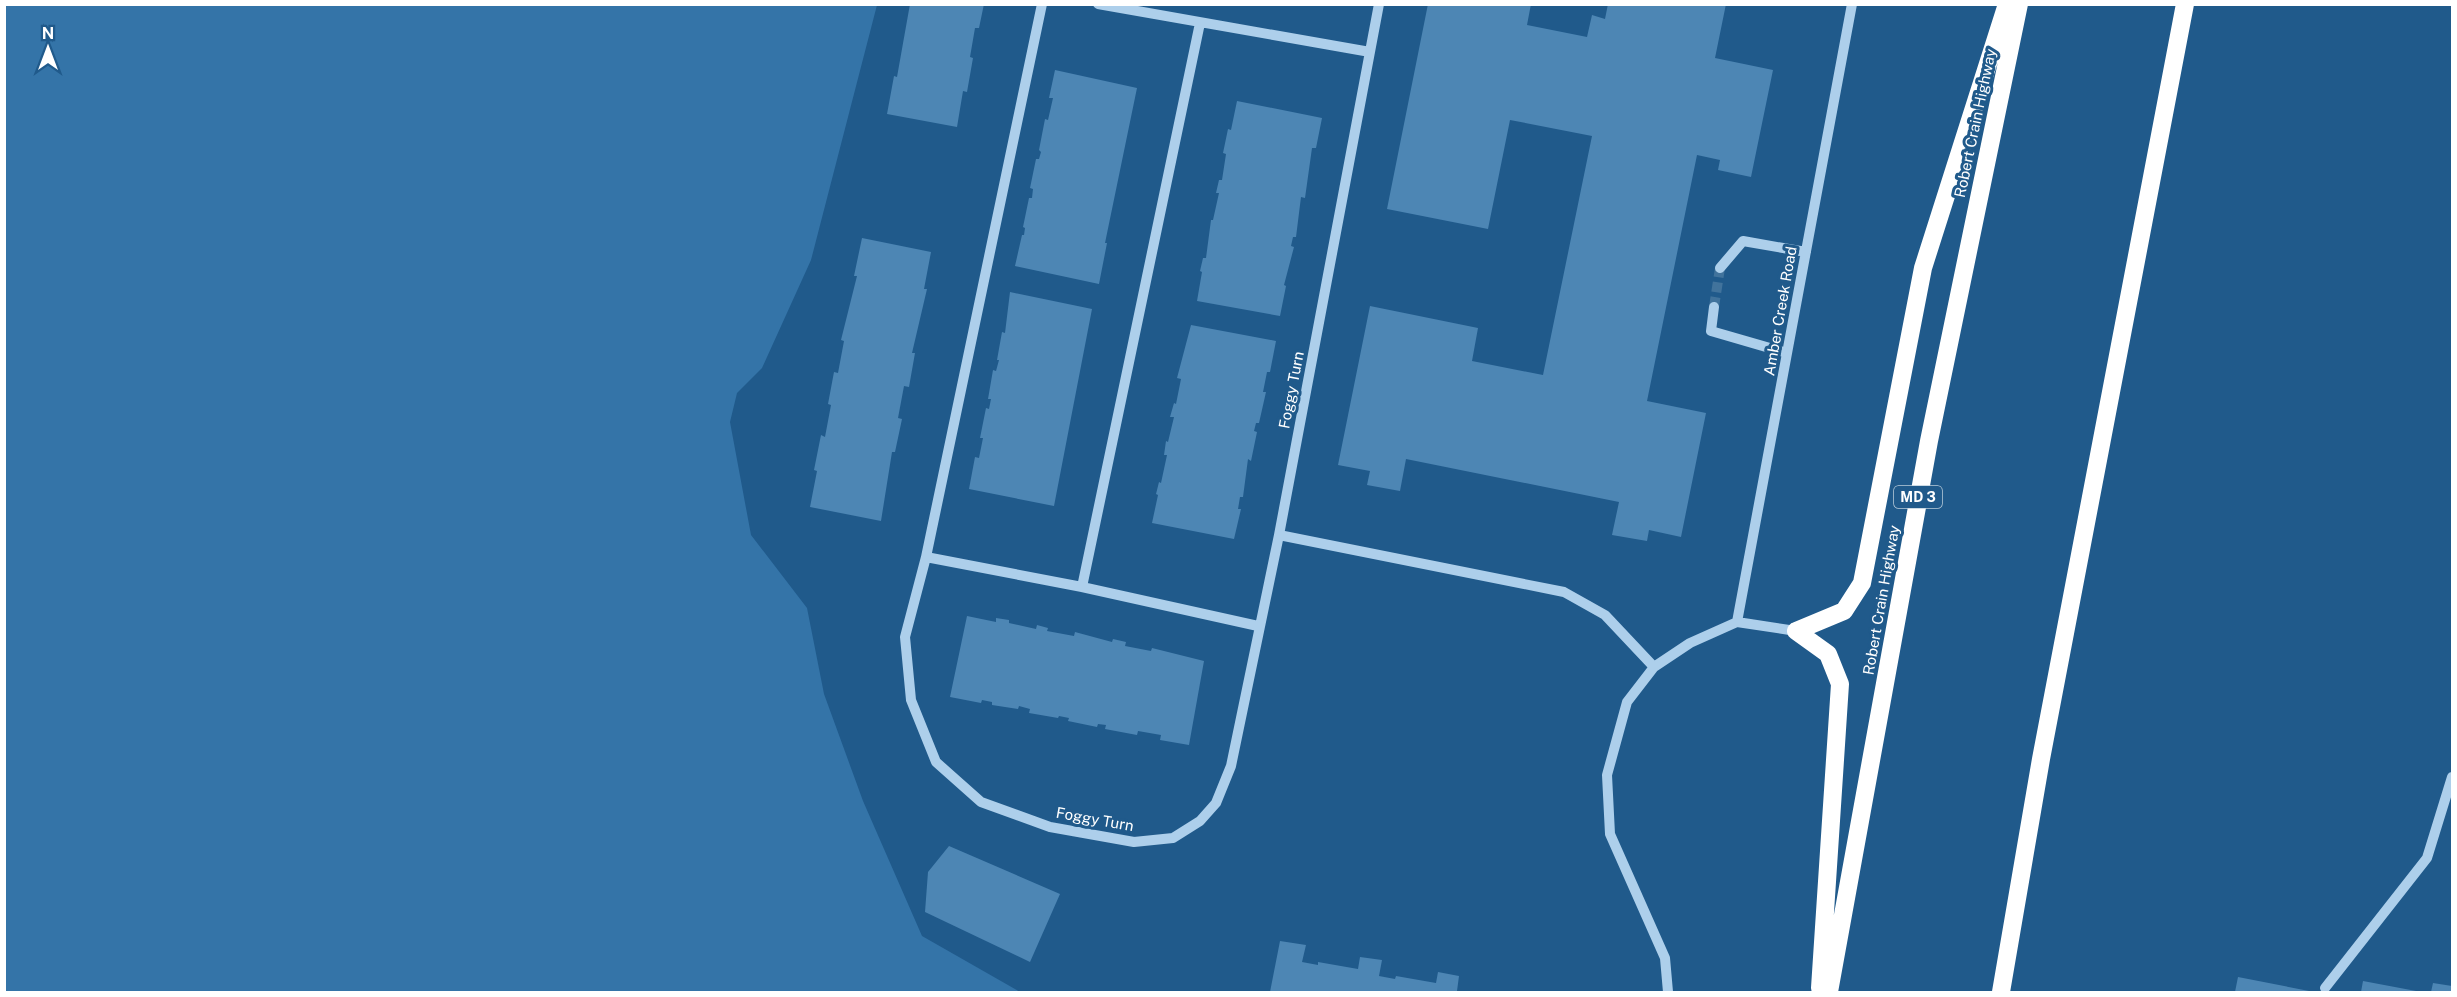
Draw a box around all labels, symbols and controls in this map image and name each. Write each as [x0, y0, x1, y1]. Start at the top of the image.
north arrow [18, 18, 78, 78]
text: N [42, 24, 54, 43]
street label: Robert Crain Highway [1951, 47, 1999, 199]
street label: Amber Creek Road [1760, 245, 1800, 377]
street label: Foggy Turn [1275, 350, 1307, 430]
road number: MD 3 [1894, 486, 1942, 508]
street label: Robert Crain Highway [1859, 524, 1903, 676]
street label: Foggy Turn [1055, 804, 1135, 834]

